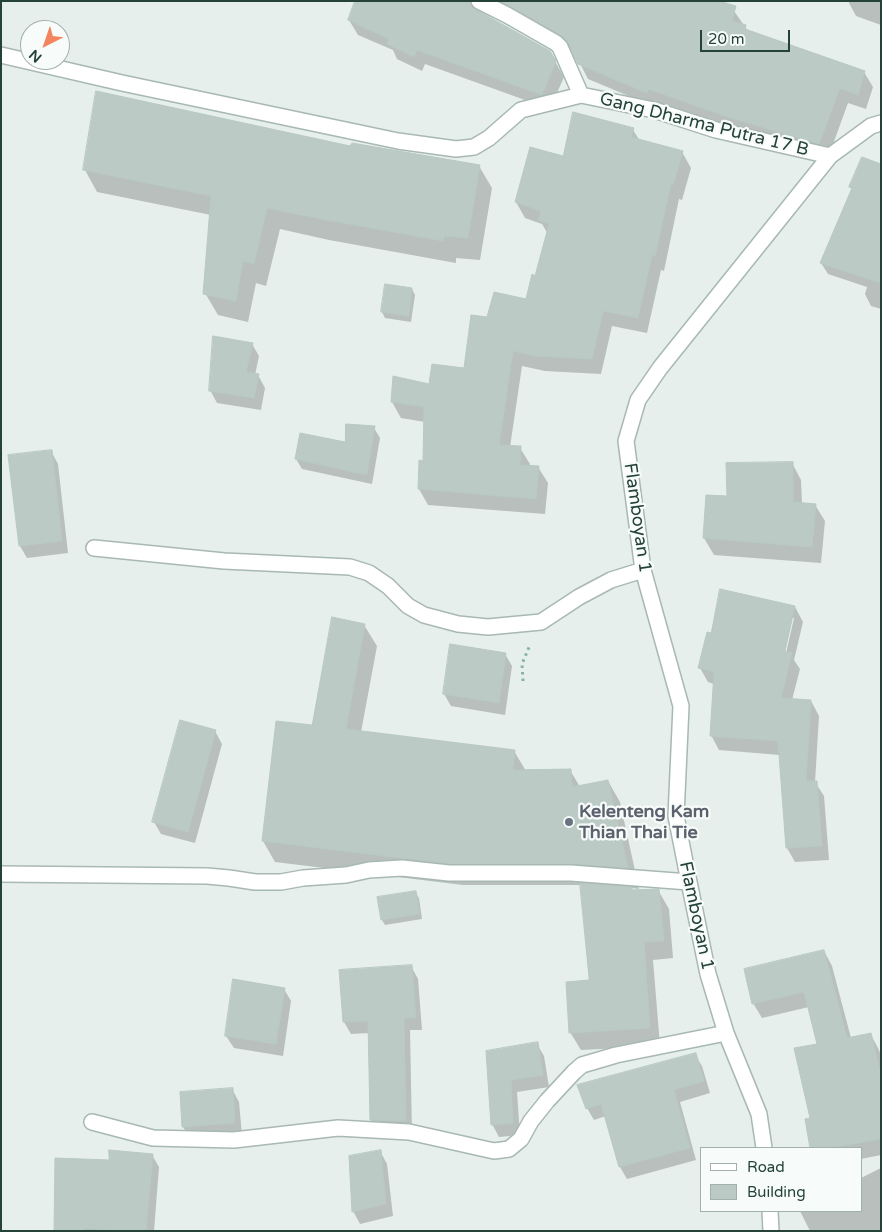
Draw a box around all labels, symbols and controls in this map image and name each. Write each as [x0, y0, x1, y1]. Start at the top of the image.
north arrow [20, 20, 70, 70]
scale bar [702, 20, 792, 52]
text: 20 m [708, 30, 745, 48]
text: N [26, 46, 45, 66]
street label: Gang Dharma Putra 17 B [597, 89, 811, 161]
street label: Flamboyan 1 [619, 462, 655, 574]
place label: Kelenteng Kam Thian Thai Tie [579, 801, 709, 844]
marker: Kelenteng Kam Thian Thai Tie [563, 816, 575, 828]
street label: Flamboyan 1 [674, 860, 718, 972]
legend [700, 1147, 862, 1212]
text: Road [747, 1158, 785, 1176]
text: Building [747, 1183, 806, 1201]

